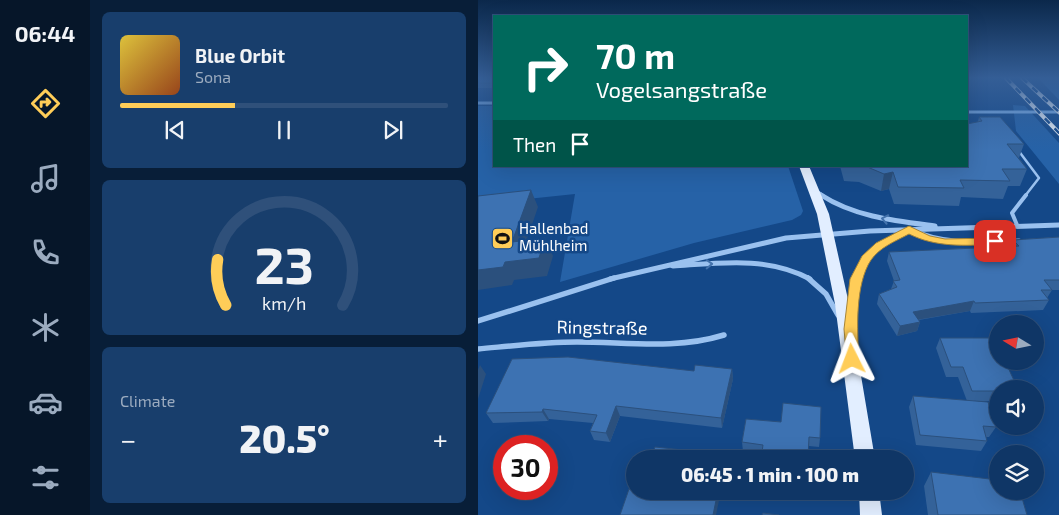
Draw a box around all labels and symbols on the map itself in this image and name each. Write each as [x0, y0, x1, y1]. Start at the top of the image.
one-way arrow [880, 214, 889, 224]
place label: Hallenbad Mühlheim [519, 219, 588, 254]
pin [974, 220, 1016, 262]
sports icon: Hallenbad Mühlheim [491, 226, 515, 250]
one-way arrow [706, 259, 713, 269]
street label: Ringstraße [556, 315, 648, 339]
north arrow [989, 315, 1044, 370]
position arrow [825, 332, 877, 384]
speed limit sign: 30 [493, 435, 558, 500]

